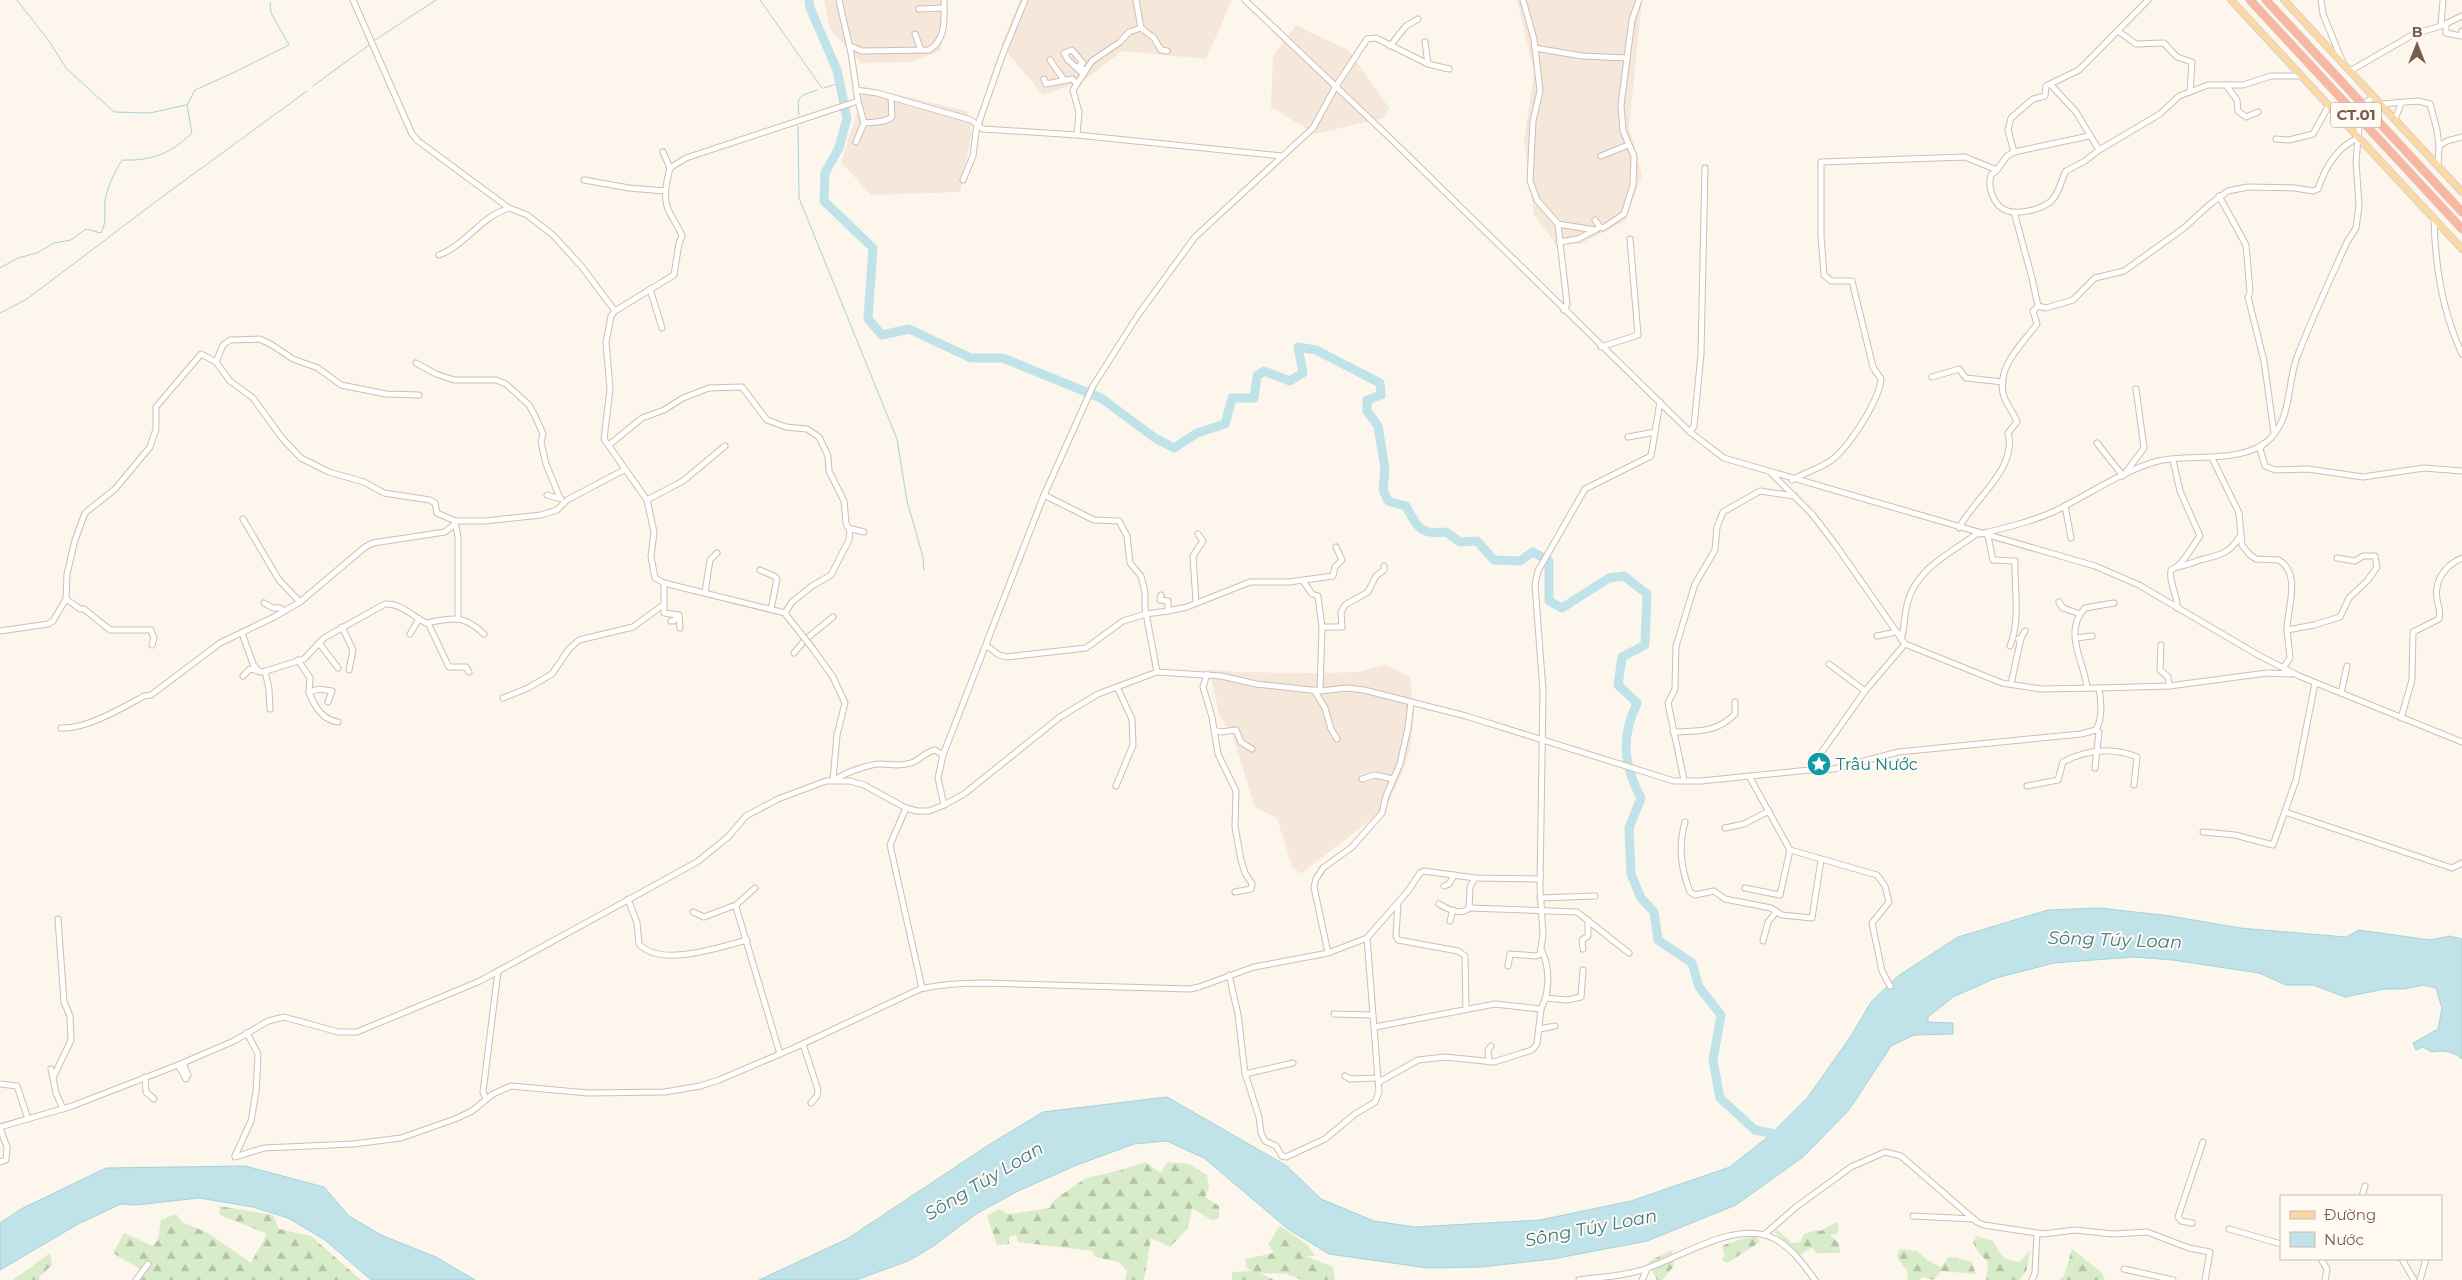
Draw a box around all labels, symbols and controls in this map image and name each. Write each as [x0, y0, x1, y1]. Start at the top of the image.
north arrow [2392, 20, 2442, 70]
text: B [2412, 23, 2423, 41]
road number: CT.01 [2331, 102, 2381, 128]
place icon: Trâu Nước [1806, 751, 1832, 777]
place label: Trâu Nước [1836, 755, 1918, 774]
water label: Sông Túy Loan [2048, 927, 2182, 953]
water label: Sông Túy Loan [921, 1137, 1047, 1225]
legend [2280, 1195, 2442, 1260]
water label: Sông Túy Loan [1523, 1204, 1659, 1252]
text: Đường [2324, 1205, 2376, 1224]
text: Nước [2324, 1230, 2364, 1249]

